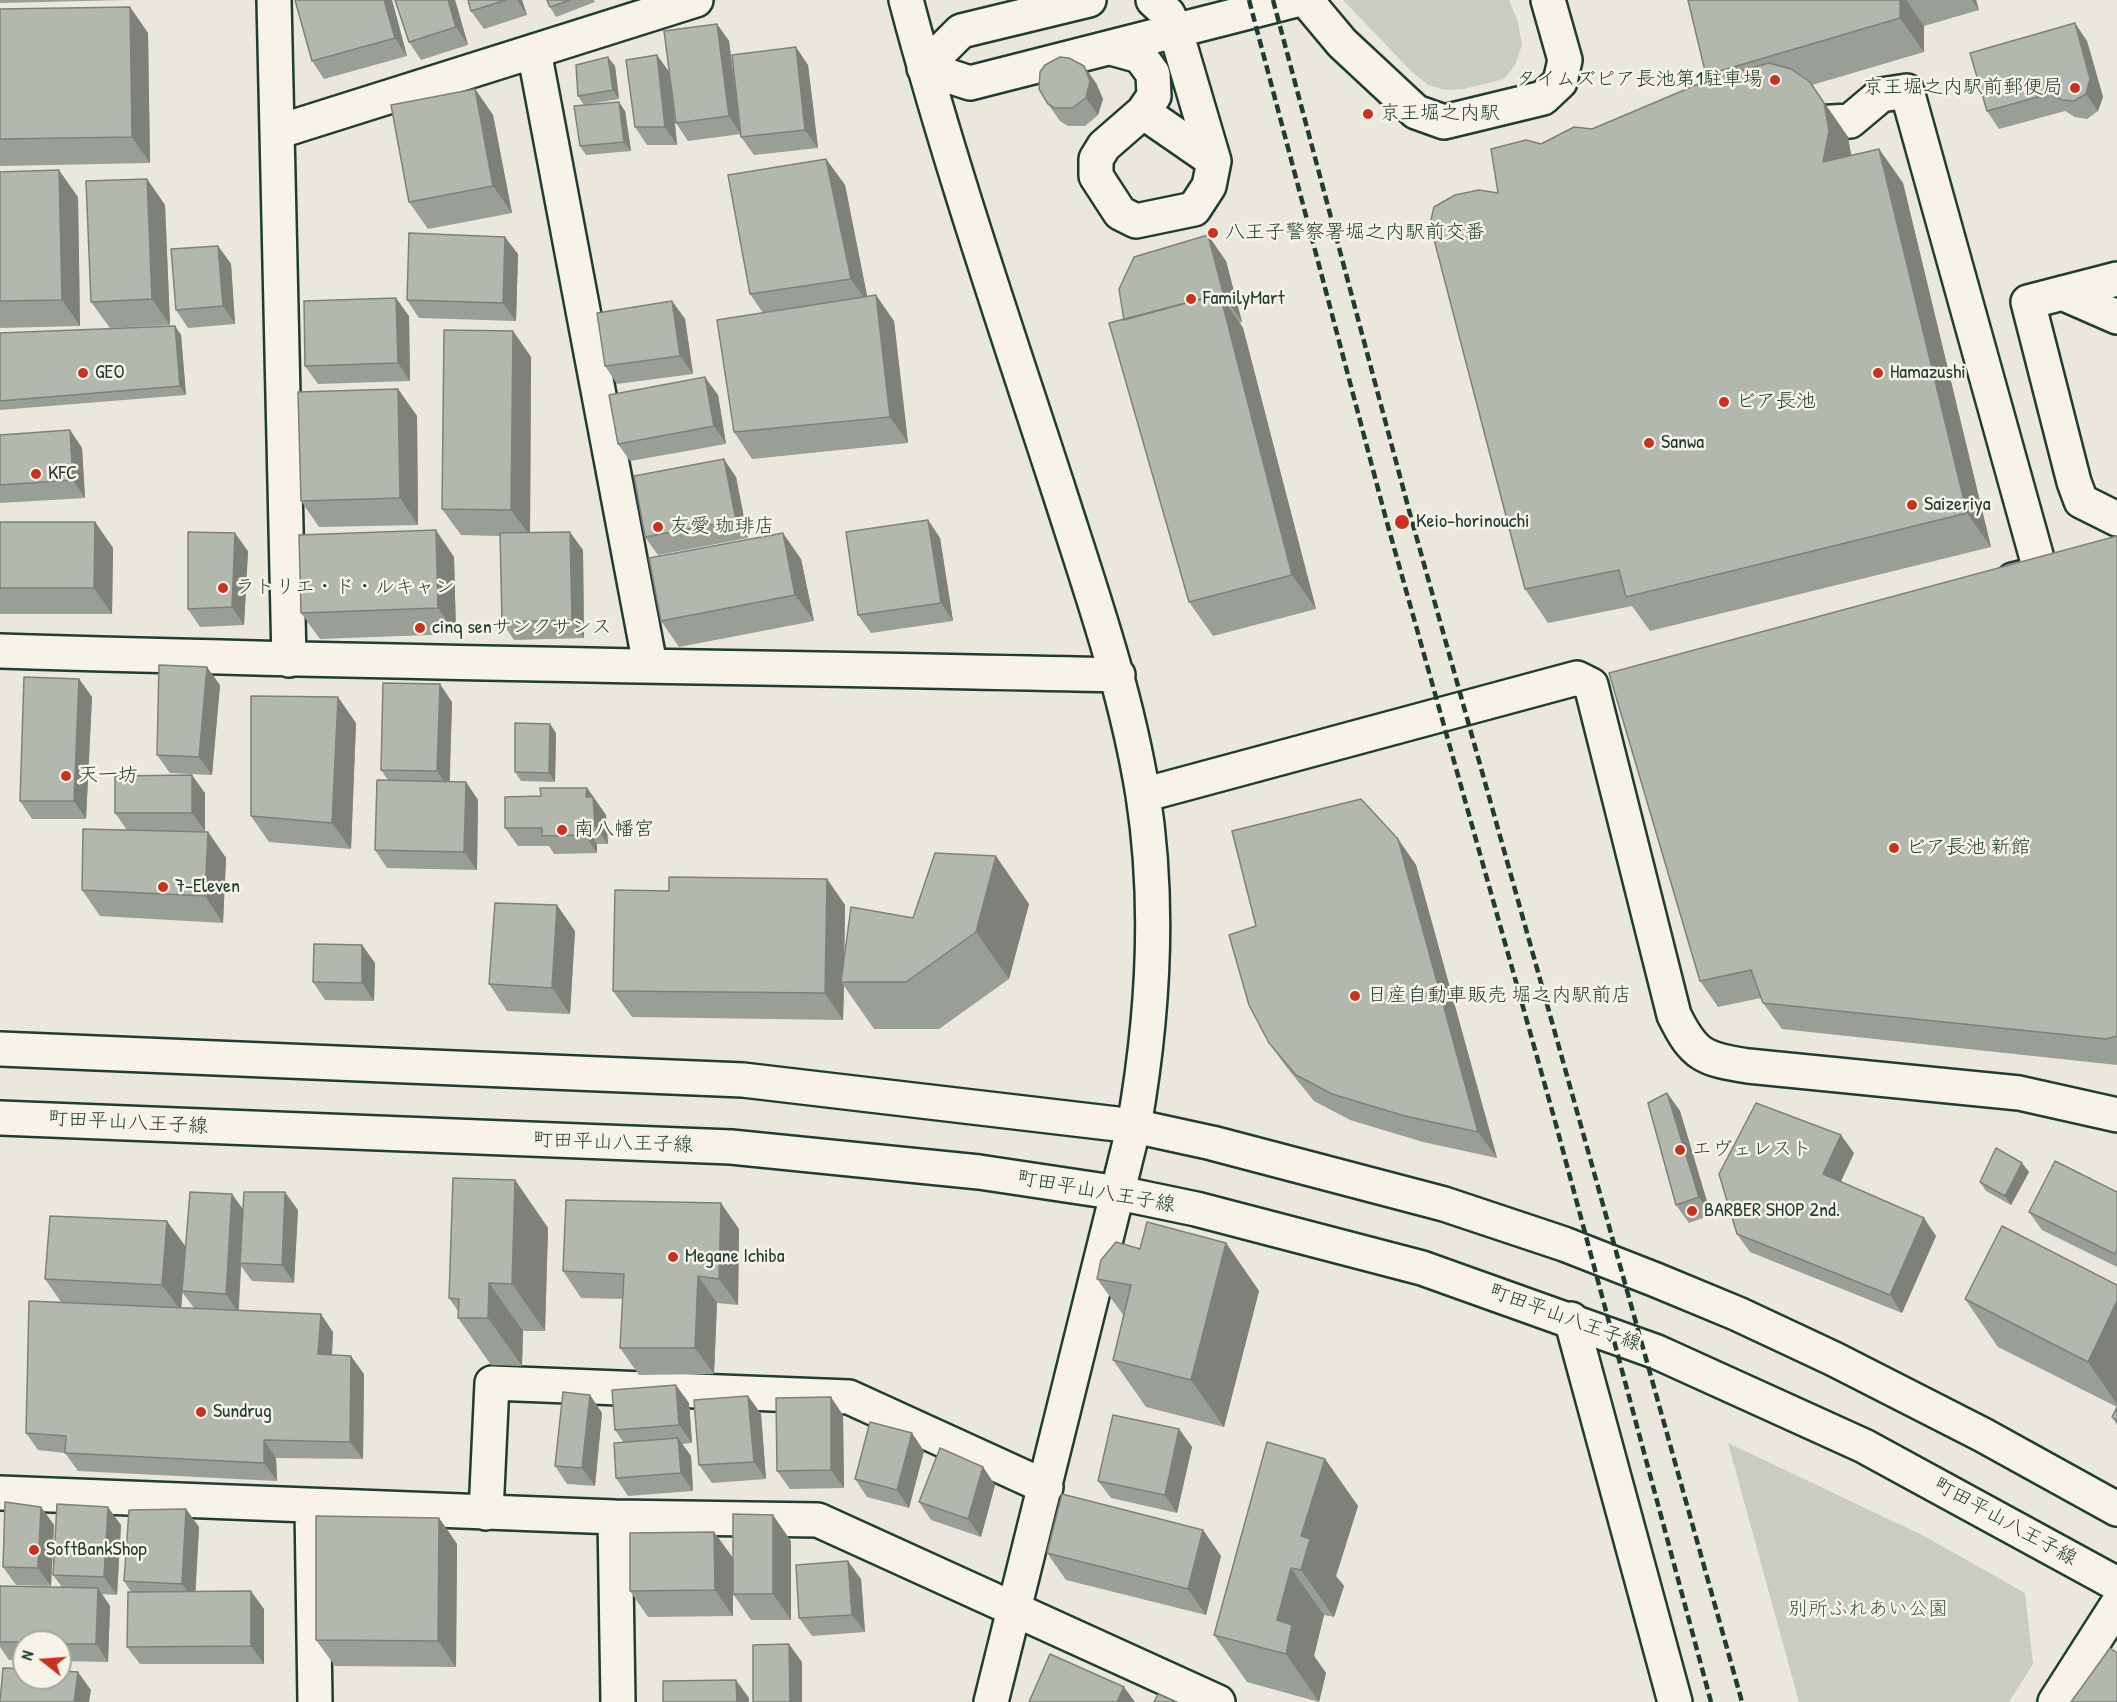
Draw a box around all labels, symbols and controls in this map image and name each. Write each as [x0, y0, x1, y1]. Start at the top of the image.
place label: タイムズピア長池第1駐車場 [1516, 68, 1763, 92]
marker: タイムズピア長池第1駐車場 [1768, 73, 1782, 87]
place label: 京王堀之内駅前郵便局 [1863, 76, 2063, 100]
marker: 京王堀之内駅前郵便局 [2068, 81, 2082, 95]
place label: 京王堀之内駅 [1380, 102, 1500, 126]
marker: 京王堀之内駅 [1361, 107, 1375, 121]
place label: 八王子警察署堀之内駅前交番 [1225, 221, 1485, 245]
marker: 八王子警察署堀之内駅前交番 [1206, 226, 1220, 240]
place label: FamilyMart [1203, 287, 1285, 311]
marker: FamilyMart [1184, 292, 1198, 306]
place label: GEO [95, 361, 125, 385]
place label: Hamazushi [1890, 361, 1966, 385]
marker: GEO [76, 366, 90, 380]
marker: Hamazushi [1871, 366, 1885, 380]
place label: ビア長池 [1736, 390, 1816, 414]
marker: ビア長池 [1717, 395, 1731, 409]
place label: Sanwa [1661, 431, 1704, 455]
marker: Sanwa [1642, 436, 1656, 450]
place label: KFC [48, 462, 77, 486]
marker: KFC [29, 467, 43, 481]
place label: Saizeriya [1924, 493, 1990, 517]
marker: Saizeriya [1905, 498, 1919, 512]
place label: Keio-horinouchi [1416, 510, 1529, 534]
marker: Keio-horinouchi [1393, 513, 1411, 531]
place label: 友愛 珈琲店 [670, 515, 775, 539]
marker: 友愛 珈琲店 [651, 520, 665, 534]
place label: ラトリエ・ド・ルキャン [235, 576, 455, 600]
marker: ラトリエ・ド・ルキャン [216, 581, 230, 595]
place label: cinq senサンクサンス [432, 616, 612, 640]
marker: cinq senサンクサンス [413, 621, 427, 635]
place label: 天一坊 [78, 764, 138, 788]
marker: 天一坊 [59, 769, 73, 783]
place label: 南八幡宮 [574, 818, 654, 842]
marker: 南八幡宮 [555, 823, 569, 837]
place label: ビア長池 新館 [1906, 836, 2031, 860]
marker: ビア長池 新館 [1887, 841, 1901, 855]
place label: 7-Eleven [175, 875, 240, 899]
marker: 7-Eleven [156, 880, 170, 894]
place label: 日産自動車販売 堀之内駅前店 [1367, 984, 1632, 1008]
marker: 日産自動車販売 堀之内駅前店 [1348, 989, 1362, 1003]
street label: 町田平山八王子線 [47, 1107, 209, 1139]
street label: 町田平山八王子線 [533, 1128, 693, 1158]
place label: エヴェレスト [1692, 1138, 1812, 1162]
marker: エヴェレスト [1673, 1143, 1687, 1157]
street label: 町田平山八王子線 [1015, 1166, 1177, 1218]
place label: BARBER SHOP 2nd. [1704, 1199, 1840, 1223]
marker: BARBER SHOP 2nd. [1685, 1204, 1699, 1218]
place label: Megane Ichiba [685, 1245, 785, 1269]
marker: Megane Ichiba [666, 1250, 680, 1264]
street label: 町田平山八王子線 [1486, 1279, 1644, 1357]
place label: Sundrug [213, 1400, 272, 1424]
marker: Sundrug [194, 1405, 208, 1419]
street label: 町田平山八王子線 [1929, 1473, 2081, 1571]
place label: SoftBankShop [46, 1538, 147, 1562]
marker: SoftBankShop [27, 1543, 41, 1557]
park label: 別所ふれあい公園 [1788, 1598, 1948, 1622]
north arrow [12, 1630, 72, 1690]
text: N [15, 1648, 38, 1663]

